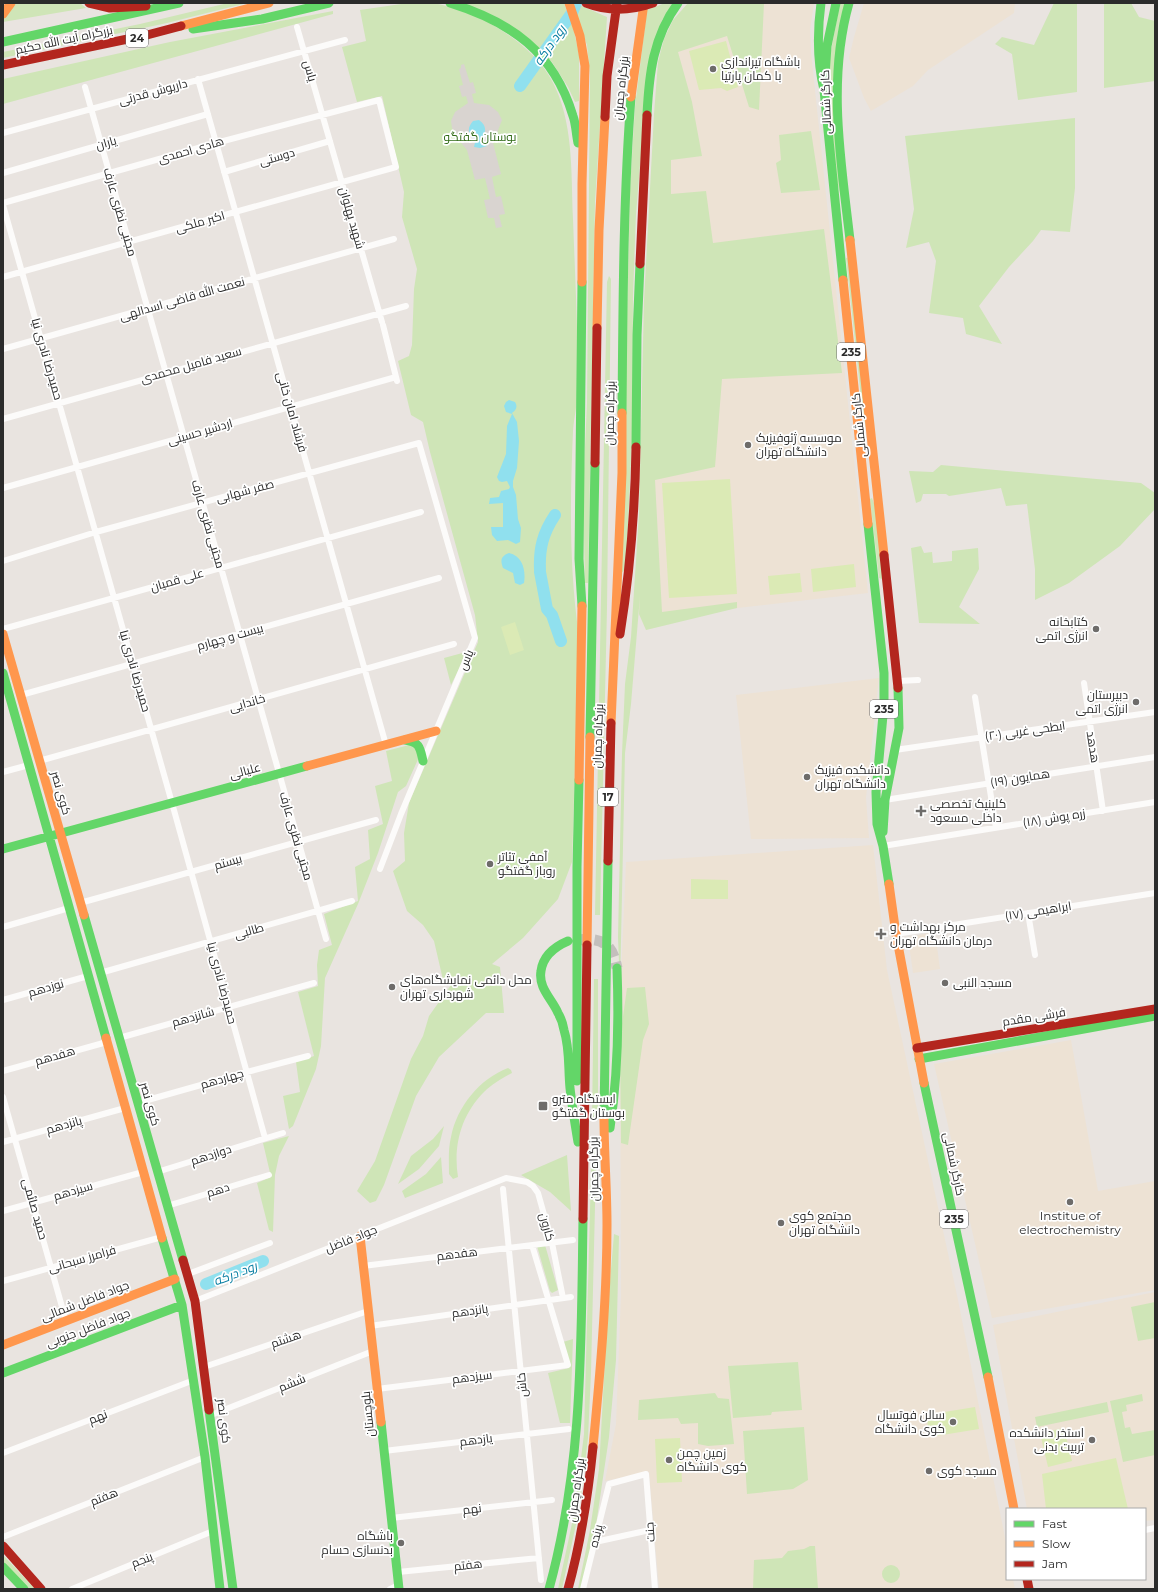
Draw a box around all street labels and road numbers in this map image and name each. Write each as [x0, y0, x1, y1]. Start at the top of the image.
street label: بزرگراه آیت الله حکیم [14, 22, 114, 58]
road number: 24 [126, 29, 148, 47]
street label: بزرگراه چمران [610, 55, 633, 121]
street label: یاس [300, 59, 321, 84]
street label: کارگر شمالی [817, 70, 834, 135]
street label: داریوش قدرتی [117, 75, 189, 108]
street label: یاران [94, 132, 119, 153]
street label: هادی احمدی [156, 133, 226, 166]
street label: دوستی [257, 144, 297, 169]
street label: مجتبی نظری عارف [101, 166, 140, 258]
street label: شهید پهلوان [335, 185, 369, 251]
street label: اکبر ملکی [173, 207, 226, 236]
street label: نعمت الله قاضی اسدالهی [117, 273, 246, 324]
street label: حمیدرضا نادری نیا [29, 316, 66, 401]
street label: سعید فامیل محمدی [139, 343, 243, 386]
road number: 235 [837, 343, 865, 361]
street label: فرشاد امان خانی [274, 370, 311, 454]
street label: بزرگراه چمران [601, 381, 620, 445]
street label: کارگر شمالی [848, 392, 869, 458]
street label: اردشیر حسینی [166, 415, 234, 448]
street label: صفر شهابی [214, 476, 276, 505]
street label: مجتبی نظری عارف [189, 478, 228, 570]
street label: علی قمیان [148, 565, 205, 594]
street label: بیست و چهارم [195, 620, 265, 655]
street label: حمیدرضا نادری نیا [117, 628, 154, 713]
street label: یاس [454, 646, 477, 673]
street label: خاندایی [227, 690, 267, 715]
road number: 235 [870, 700, 898, 718]
street label: بزرگراه چمران [589, 703, 608, 769]
street label: ابطحی غربی (۲۰) [984, 717, 1066, 744]
street label: هدهد [1084, 730, 1103, 764]
street label: علیالی [228, 759, 262, 782]
street label: همایون (۱۹) [989, 765, 1051, 790]
street label: کوی نصر [48, 768, 75, 817]
road number: 17 [598, 788, 618, 806]
street label: مجتبی نظری عارف [277, 790, 316, 882]
street label: زره پوش (۱۸) [1021, 805, 1087, 832]
street label: بیستم [212, 850, 244, 874]
street label: ابراهیمی (۱۷) [1004, 898, 1072, 923]
street label: طالبی [232, 919, 265, 942]
street label: حمیدرضا نادری نیا [204, 940, 241, 1026]
street label: نوزدهم [26, 975, 66, 1001]
street label: شانزدهم [170, 1003, 216, 1031]
street label: فرشی مقدم [1001, 1004, 1067, 1030]
street label: هفدهم [33, 1043, 77, 1069]
street label: چهاردهم [198, 1065, 246, 1094]
street label: کوی نصر [137, 1079, 164, 1128]
street label: پانزدهم [44, 1112, 85, 1139]
street label: کارگر شمالی [940, 1131, 969, 1197]
street label: بزرگراه چمران [585, 1137, 604, 1201]
street label: دوازدهم [189, 1141, 234, 1169]
street label: حمید صائمی [20, 1176, 51, 1241]
street label: سیزدهم [51, 1178, 95, 1204]
street label: دهم [205, 1179, 232, 1201]
road number: 235 [940, 1210, 968, 1228]
street label: کارون [537, 1211, 558, 1243]
street label: جواد فاضل [323, 1221, 379, 1256]
street label: فرامرز سبحانی [46, 1242, 117, 1275]
street label: هفدهم [436, 1244, 478, 1264]
street label: جواد فاضل شمالی [39, 1277, 131, 1324]
street label: پانزدهم [451, 1300, 490, 1322]
street label: جواد فاضل جنوبی [44, 1305, 132, 1350]
street label: هشتم [269, 1326, 303, 1352]
street label: سیزدهم [451, 1367, 493, 1387]
street label: ششم [276, 1370, 308, 1396]
street label: خاش [513, 1372, 530, 1398]
street label: بلوچستان [358, 1390, 379, 1438]
street label: کوی نصر [214, 1397, 235, 1444]
street label: نهم [86, 1406, 110, 1428]
street label: یازدهم [459, 1430, 494, 1450]
street label: بزرگراه چمران [564, 1457, 589, 1523]
street label: هفتم [88, 1484, 120, 1510]
street label: نهم [462, 1500, 482, 1518]
street label: پرنده [585, 1522, 608, 1550]
street label: جنت [641, 1522, 658, 1543]
street label: پنجم [129, 1548, 156, 1572]
street label: هفتم [453, 1556, 483, 1574]

